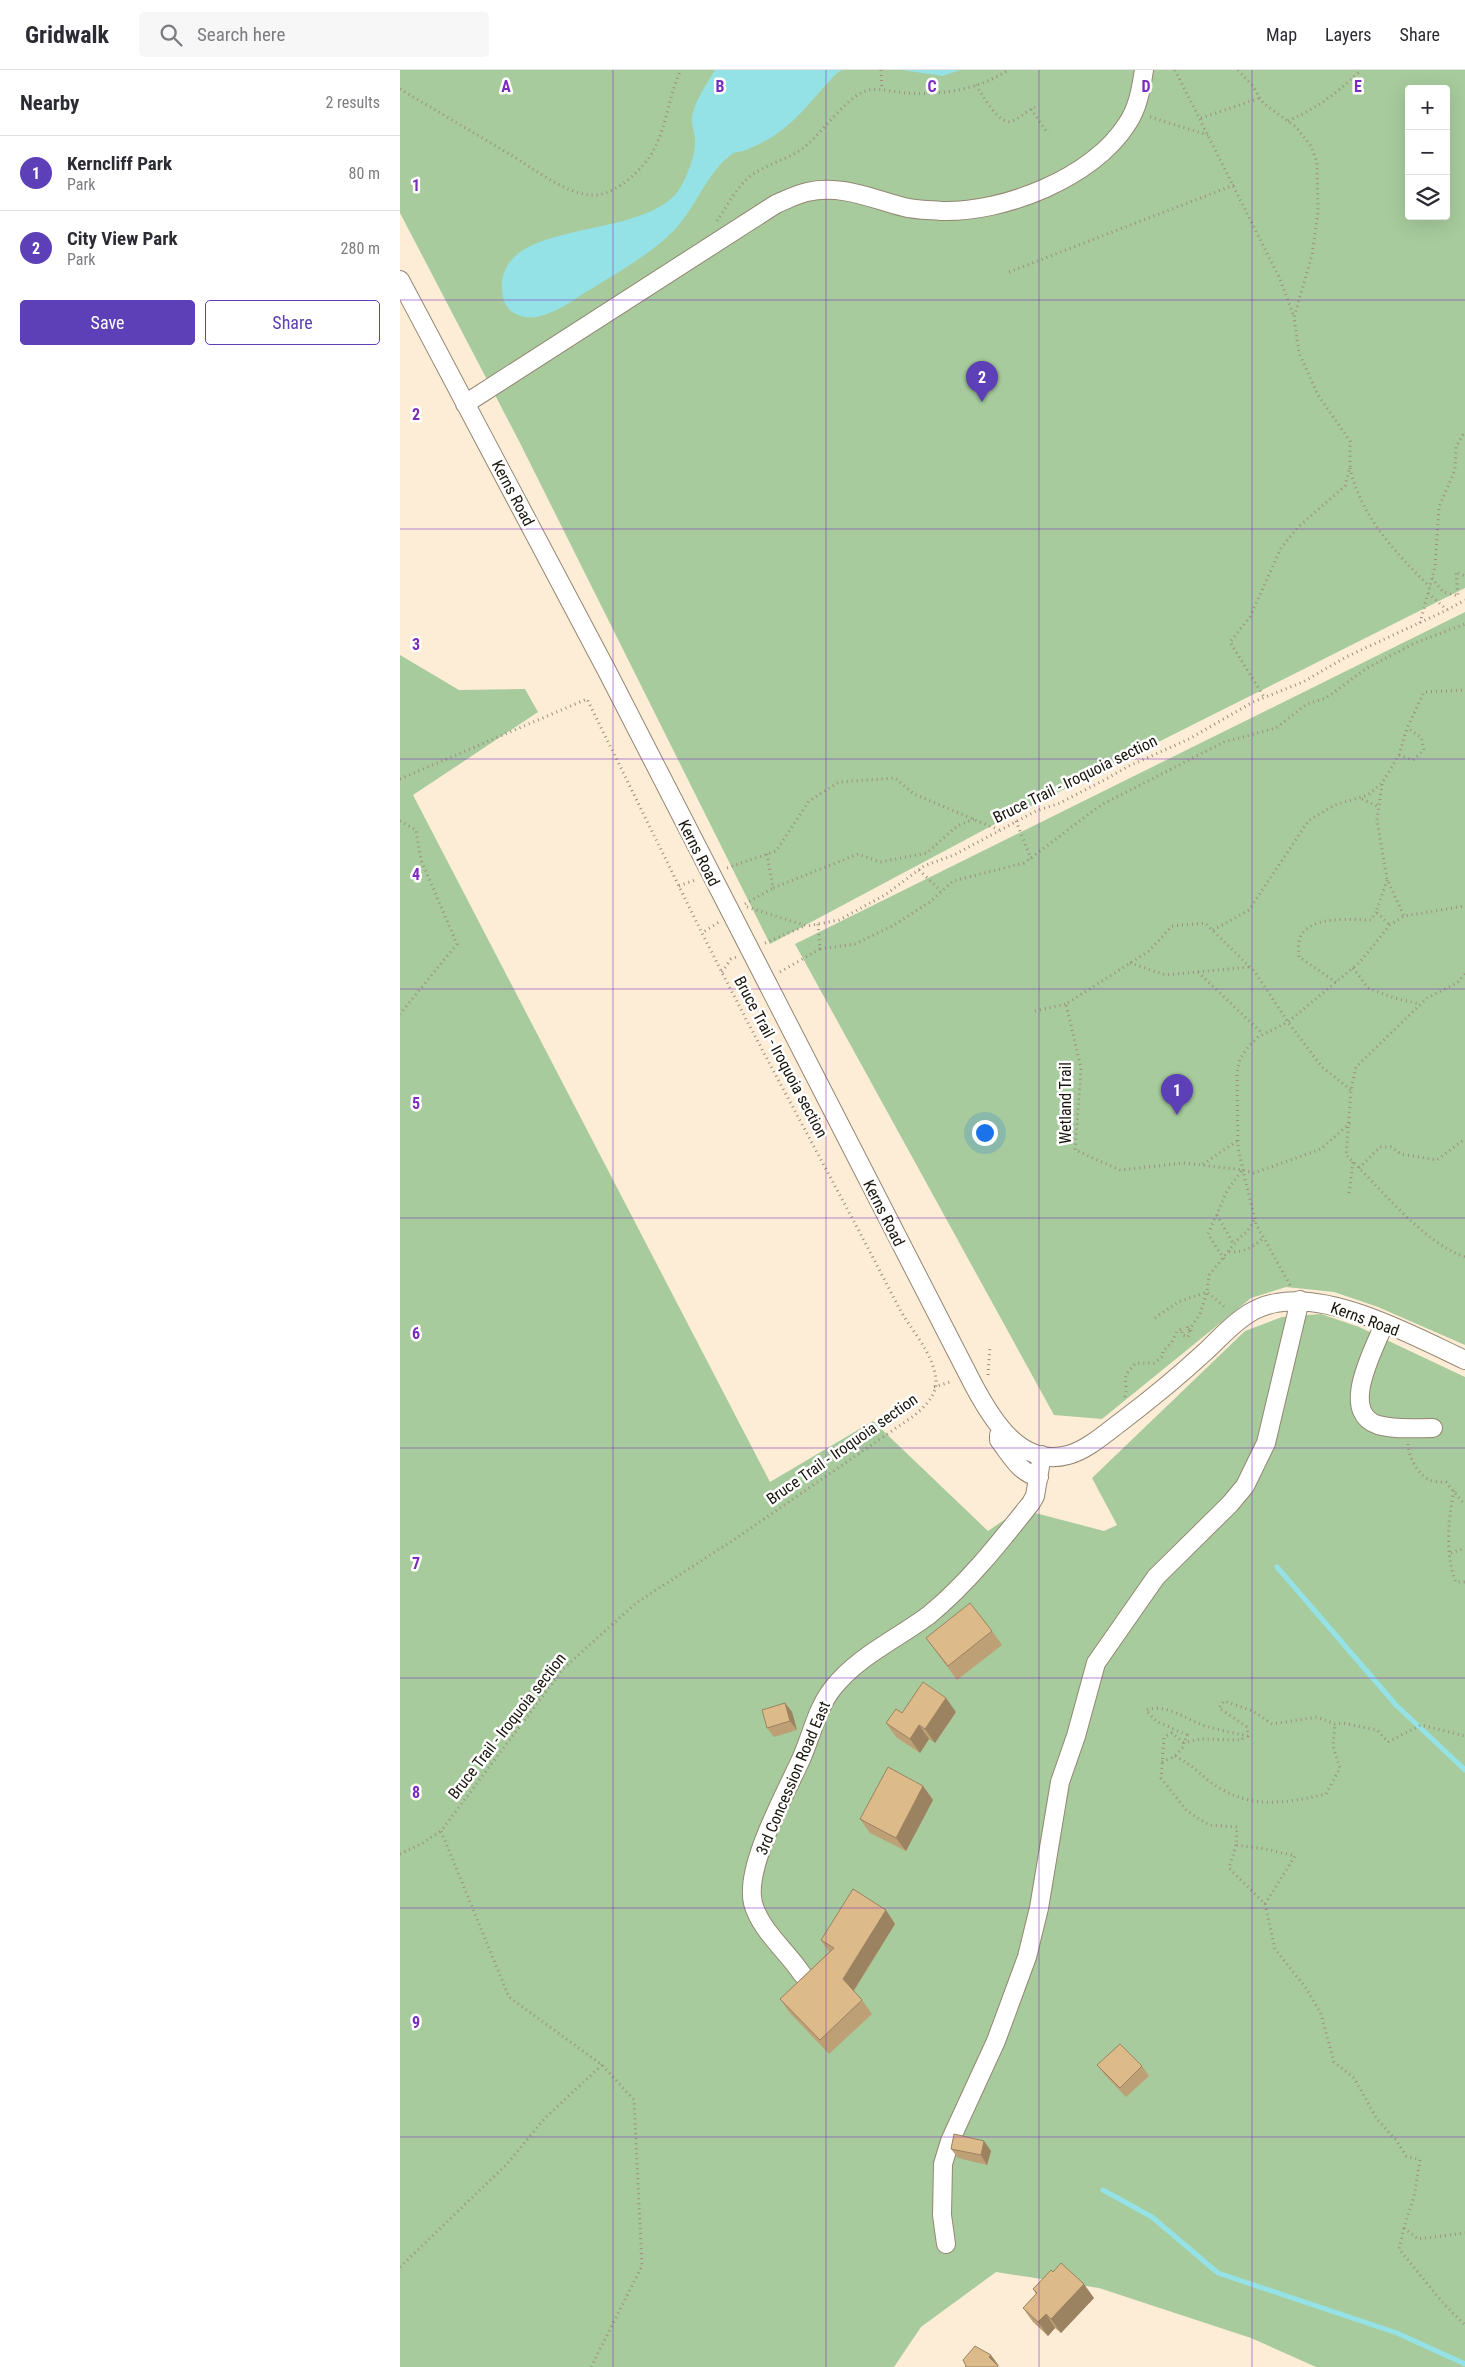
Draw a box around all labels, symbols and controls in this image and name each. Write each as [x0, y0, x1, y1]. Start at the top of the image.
search box [139, 12, 489, 57]
text: Gridwalk [25, 21, 109, 49]
icon: search [157, 21, 185, 49]
text: Search here [197, 23, 285, 46]
text: Map [1266, 24, 1297, 45]
text: Layers [1325, 24, 1372, 45]
text: Share [1400, 24, 1440, 45]
text: A [501, 77, 511, 96]
text: B [716, 77, 725, 96]
text: C [927, 77, 937, 96]
text: D [1141, 77, 1151, 96]
text: E [1354, 77, 1362, 96]
map controls [1405, 85, 1450, 220]
button: + [1405, 85, 1450, 130]
text: Nearby [20, 91, 79, 115]
text: 2 results [325, 93, 380, 112]
button: − [1405, 130, 1450, 175]
text: Kerncliff Park [67, 152, 172, 175]
text: 1 [32, 164, 40, 183]
text: 80 m [348, 164, 380, 183]
text: Park [67, 175, 96, 194]
button: layers [1405, 175, 1450, 220]
text: 1 [412, 176, 420, 195]
text: City View Park [67, 227, 178, 250]
text: 2 [32, 239, 40, 258]
text: 280 m [341, 239, 380, 258]
text: Park [67, 250, 96, 269]
button: Save [20, 300, 195, 345]
button: Share [205, 300, 380, 345]
pin: 2 [966, 361, 998, 402]
text: 2 [412, 405, 420, 424]
street label: Kerns Road [488, 457, 538, 529]
text: 3 [412, 635, 420, 654]
street label: Bruce Trail - Iroquoia section [990, 731, 1160, 827]
street label: Kerns Road [674, 817, 724, 889]
text: 4 [412, 865, 420, 884]
street label: Bruce Trail - Iroquoia section [730, 973, 832, 1141]
street label: Wetland Trail [1056, 1062, 1075, 1144]
pin: 1 [1161, 1074, 1193, 1115]
text: 5 [412, 1094, 420, 1113]
your location [972, 1120, 998, 1146]
street label: Kerns Road [859, 1177, 909, 1249]
street label: Kerns Road [1328, 1298, 1402, 1340]
text: 6 [412, 1324, 420, 1343]
street label: Bruce Trail - Iroquoia section [763, 1390, 921, 1508]
text: 7 [412, 1554, 420, 1573]
street label: Bruce Trail - Iroquoia section [444, 1649, 570, 1803]
street label: 3rd Concession Road East [752, 1698, 834, 1858]
text: 8 [412, 1783, 420, 1802]
text: 9 [412, 2013, 420, 2032]

